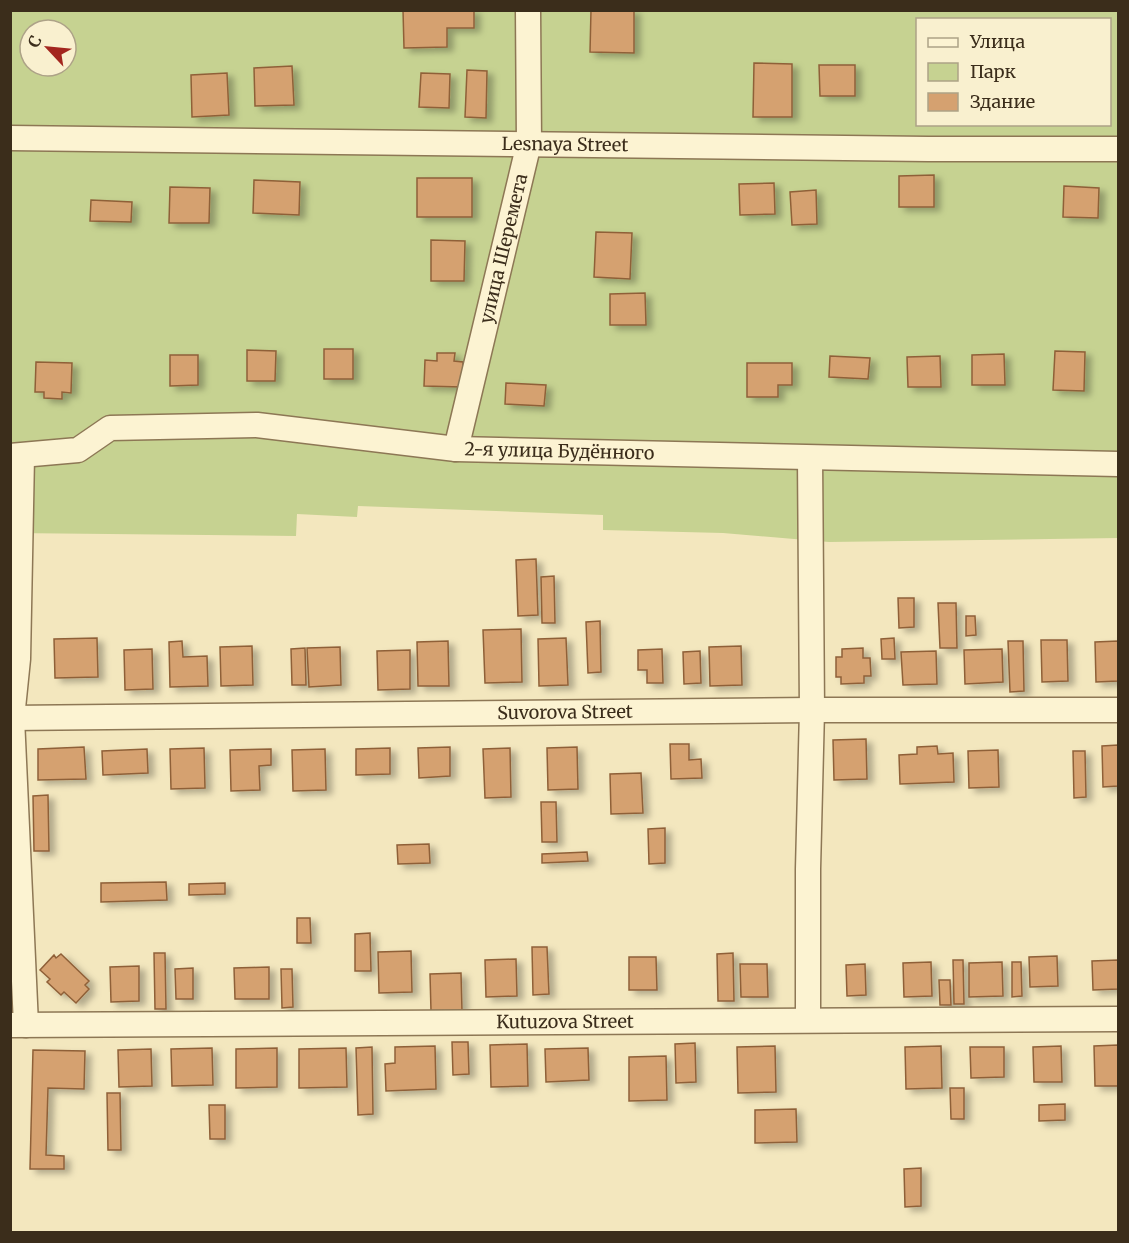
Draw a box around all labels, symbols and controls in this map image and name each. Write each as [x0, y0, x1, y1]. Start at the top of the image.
north arrow [18, 18, 78, 78]
legend [916, 18, 1111, 126]
text: Улица [969, 30, 1025, 53]
text: С [23, 32, 46, 51]
text: Парк [970, 60, 1016, 83]
text: Здание [970, 90, 1035, 113]
street label: Lesnaya Street [501, 132, 628, 156]
street label: улица Шеремета [474, 171, 532, 326]
street label: 2-я улица Будённого [464, 437, 655, 464]
street label: Suvorova Street [497, 700, 633, 724]
street label: Kutuzova Street [496, 1010, 634, 1033]

